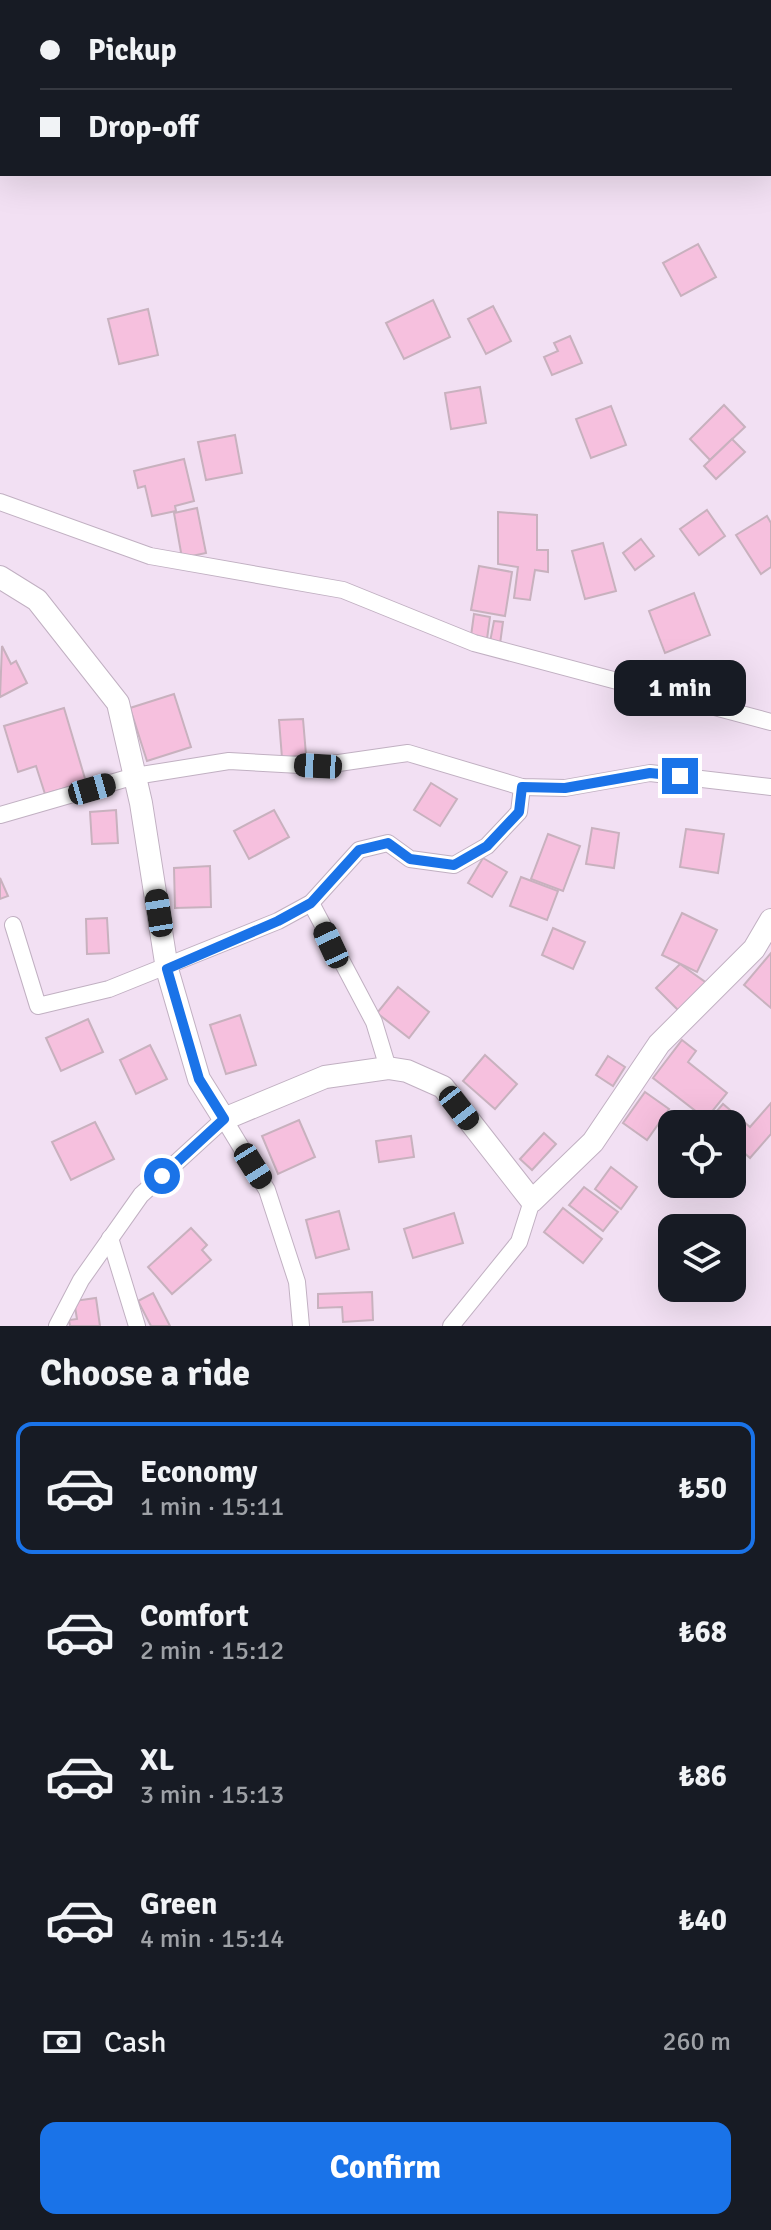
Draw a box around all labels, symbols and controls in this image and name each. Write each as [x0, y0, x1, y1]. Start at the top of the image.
text: Pickup [88, 32, 177, 69]
text: Drop-off [88, 109, 198, 146]
callout: 1 min [614, 660, 746, 716]
text: 1 min [649, 672, 711, 704]
car [293, 753, 343, 779]
route end [662, 758, 698, 794]
car [66, 771, 118, 807]
car [143, 887, 175, 939]
car [310, 918, 352, 972]
car [435, 1082, 483, 1134]
map controls [658, 1110, 746, 1302]
button: locate [658, 1110, 746, 1198]
car [230, 1139, 276, 1193]
route start [144, 1158, 180, 1194]
button: layers [658, 1214, 746, 1302]
text: Choose a ride [40, 1351, 250, 1396]
icon: car [44, 1452, 116, 1524]
text: Economy [140, 1454, 257, 1491]
text: ₺50 [678, 1470, 727, 1507]
text: 1 min · 15:11 [140, 1491, 284, 1523]
icon: car [44, 1596, 116, 1668]
text: Comfort [140, 1598, 249, 1635]
text: ₺68 [678, 1614, 727, 1651]
text: 2 min · 15:12 [140, 1635, 284, 1667]
icon: car [44, 1740, 116, 1812]
text: XL [140, 1742, 174, 1779]
text: ₺86 [678, 1758, 727, 1795]
text: 3 min · 15:13 [140, 1779, 284, 1811]
icon: car [44, 1884, 116, 1956]
text: Green [140, 1886, 217, 1923]
text: ₺40 [678, 1902, 727, 1939]
text: 4 min · 15:14 [140, 1923, 284, 1955]
icon: cash [40, 2020, 84, 2064]
text: Cash [104, 2024, 167, 2061]
text: 260 m [662, 2026, 731, 2058]
button: Confirm [40, 2122, 731, 2214]

